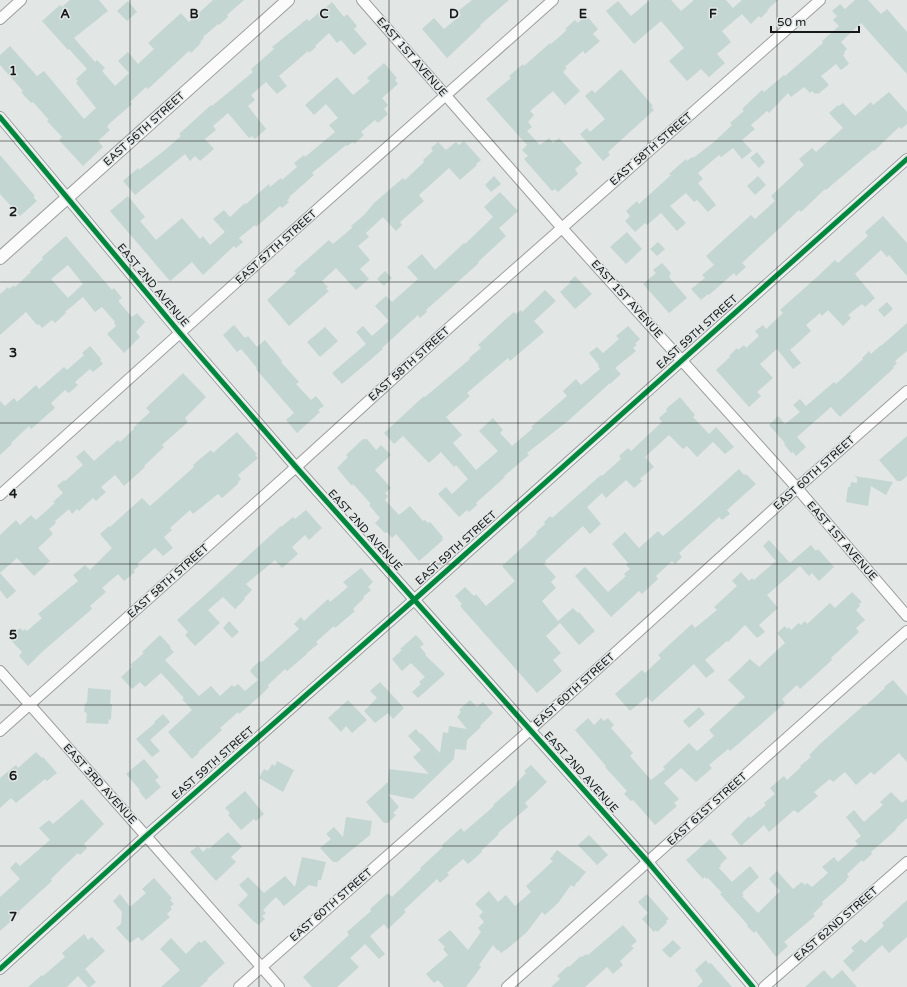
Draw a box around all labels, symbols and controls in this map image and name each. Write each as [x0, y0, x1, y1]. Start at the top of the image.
text: A [60, 6, 70, 22]
text: B [189, 6, 199, 22]
text: C [319, 6, 329, 22]
text: D [449, 6, 459, 22]
text: E [579, 6, 587, 22]
text: F [709, 6, 717, 22]
scale bar [771, 8, 859, 34]
street label: EAST 1ST AVENUE [374, 15, 450, 99]
text: 50 m [777, 15, 806, 29]
text: 1 [9, 63, 17, 79]
street label: EAST 56TH STREET [101, 89, 187, 169]
street label: EAST 58TH STREET [607, 110, 695, 188]
text: 2 [9, 204, 17, 220]
street label: EAST 57TH STREET [233, 207, 319, 287]
street label: EAST 2ND AVENUE [114, 241, 192, 329]
street label: EAST 1ST AVENUE [589, 257, 665, 341]
street label: EAST 59TH STREET [654, 292, 740, 372]
street label: EAST 58TH STREET [366, 324, 452, 404]
text: 3 [9, 345, 17, 361]
street label: EAST 60TH STREET [771, 433, 857, 513]
text: 4 [9, 486, 18, 502]
street label: EAST 2ND AVENUE [325, 487, 405, 573]
street label: EAST 1ST AVENUE [804, 499, 880, 583]
street label: EAST 59TH STREET [413, 508, 499, 588]
street label: EAST 58TH STREET [125, 541, 211, 621]
text: 5 [9, 627, 17, 643]
street label: EAST 60TH STREET [531, 650, 617, 730]
street label: EAST 59TH STREET [169, 724, 257, 802]
street label: EAST 2ND AVENUE [541, 729, 621, 815]
street label: EAST 3RD AVENUE [61, 741, 139, 827]
text: 6 [9, 768, 17, 784]
street label: EAST 61ST STREET [665, 770, 750, 848]
street label: EAST 60TH STREET [287, 866, 375, 944]
street label: EAST 62ND STREET [792, 884, 881, 964]
text: 7 [9, 909, 17, 925]

